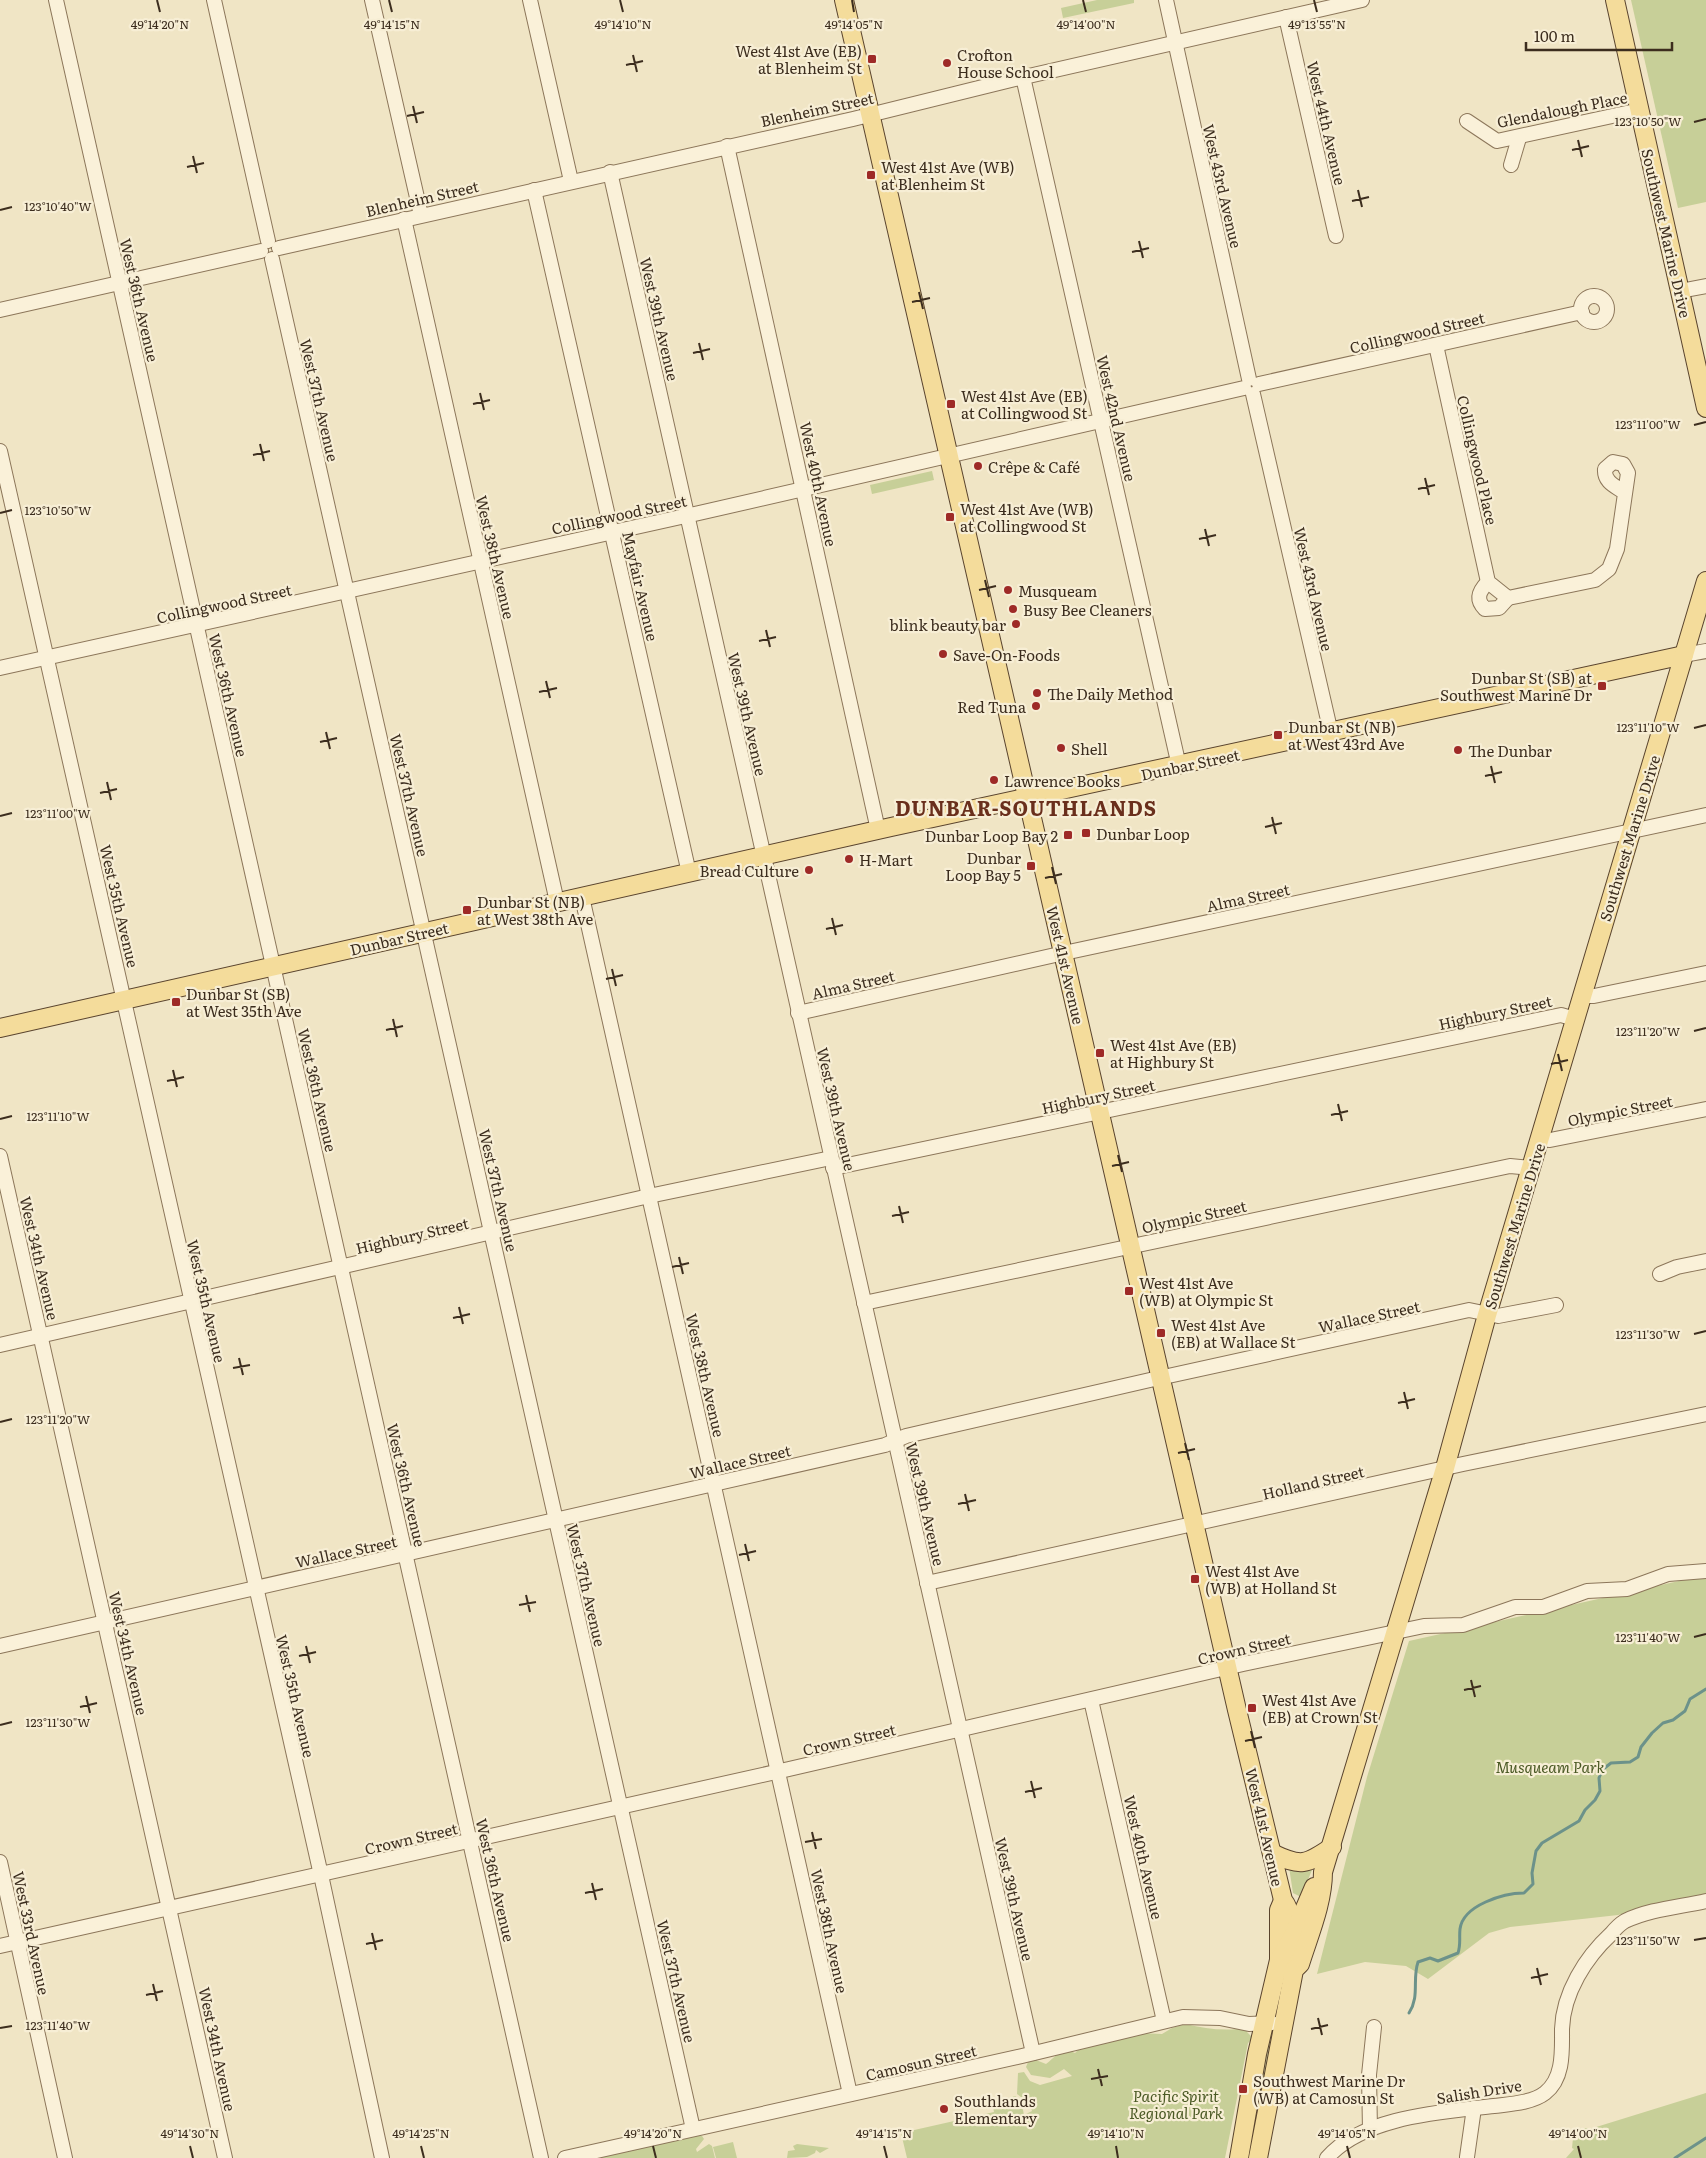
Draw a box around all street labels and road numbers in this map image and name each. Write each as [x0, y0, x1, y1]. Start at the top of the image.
street label: West 44th Avenue [1302, 59, 1352, 187]
street label: Glendalough Place [1495, 85, 1629, 133]
street label: Blenheim Street [758, 86, 876, 132]
street label: West 43rd Avenue [1198, 122, 1248, 250]
street label: Southwest Marine Drive [1636, 146, 1698, 320]
street label: Blenheim Street [363, 174, 481, 222]
street label: West 36th Avenue [115, 236, 165, 364]
street label: West 39th Avenue [635, 255, 685, 383]
street label: Collingwood Street [1347, 305, 1487, 359]
street label: West 37th Avenue [295, 336, 345, 464]
street label: West 42nd Avenue [1091, 353, 1143, 484]
street label: Collingwood Place [1452, 393, 1504, 527]
street label: West 40th Avenue [795, 420, 843, 549]
street label: Collingwood Street [549, 488, 689, 540]
street label: West 38th Avenue [471, 493, 521, 621]
street label: West 43rd Avenue [1289, 525, 1339, 653]
street label: Mayfair Avenue [617, 529, 665, 643]
street label: Collingwood Street [154, 577, 294, 629]
street label: West 36th Avenue [204, 631, 254, 759]
street label: West 39th Avenue [723, 650, 773, 778]
street label: West 37th Avenue [385, 731, 435, 859]
street label: Dunbar Street [1138, 742, 1242, 786]
street label: Southwest Marine Drive [1593, 752, 1665, 924]
street label: West 35th Avenue [95, 842, 145, 970]
street label: Alma Street [1204, 877, 1292, 917]
street label: West 41st Avenue [1041, 903, 1091, 1027]
street label: Dunbar Street [347, 915, 451, 961]
street label: Alma Street [809, 963, 897, 1005]
street label: Highbury Street [1436, 989, 1554, 1035]
street label: West 36th Avenue [293, 1026, 343, 1154]
street label: West 39th Avenue [812, 1045, 862, 1173]
street label: Highbury Street [1039, 1073, 1157, 1119]
street label: Olympic Street [1566, 1089, 1674, 1131]
street label: West 37th Avenue [474, 1126, 524, 1254]
street label: Southwest Marine Drive [1478, 1140, 1550, 1312]
street label: West 34th Avenue [15, 1194, 65, 1322]
street label: Olympic Street [1140, 1194, 1248, 1238]
street label: Highbury Street [353, 1211, 471, 1259]
street label: West 35th Avenue [182, 1237, 232, 1365]
street label: Wallace Street [1316, 1294, 1422, 1338]
street label: West 38th Avenue [681, 1311, 731, 1439]
street label: West 36th Avenue [382, 1421, 432, 1549]
street label: Wallace Street [687, 1438, 793, 1484]
street label: West 39th Avenue [901, 1440, 951, 1568]
street label: Holland Street [1260, 1459, 1366, 1505]
street label: West 37th Avenue [562, 1521, 612, 1649]
street label: Wallace Street [293, 1529, 399, 1573]
street label: West 34th Avenue [104, 1589, 154, 1717]
street label: Crown Street [1195, 1626, 1293, 1670]
street label: West 35th Avenue [271, 1632, 321, 1760]
street label: Crown Street [800, 1717, 898, 1761]
street label: West 41st Avenue [1240, 1765, 1290, 1889]
street label: West 40th Avenue [1119, 1793, 1170, 1922]
street label: Crown Street [362, 1816, 460, 1860]
street label: West 36th Avenue [471, 1816, 521, 1944]
street label: West 39th Avenue [990, 1835, 1040, 1963]
street label: West 38th Avenue [806, 1867, 854, 1995]
street label: West 33rd Avenue [8, 1869, 56, 1997]
street label: West 37th Avenue [652, 1917, 702, 2045]
street label: West 34th Avenue [194, 1985, 242, 2113]
street label: Camosun Street [863, 2038, 979, 2086]
street label: Salish Drive [1435, 2073, 1523, 2109]

